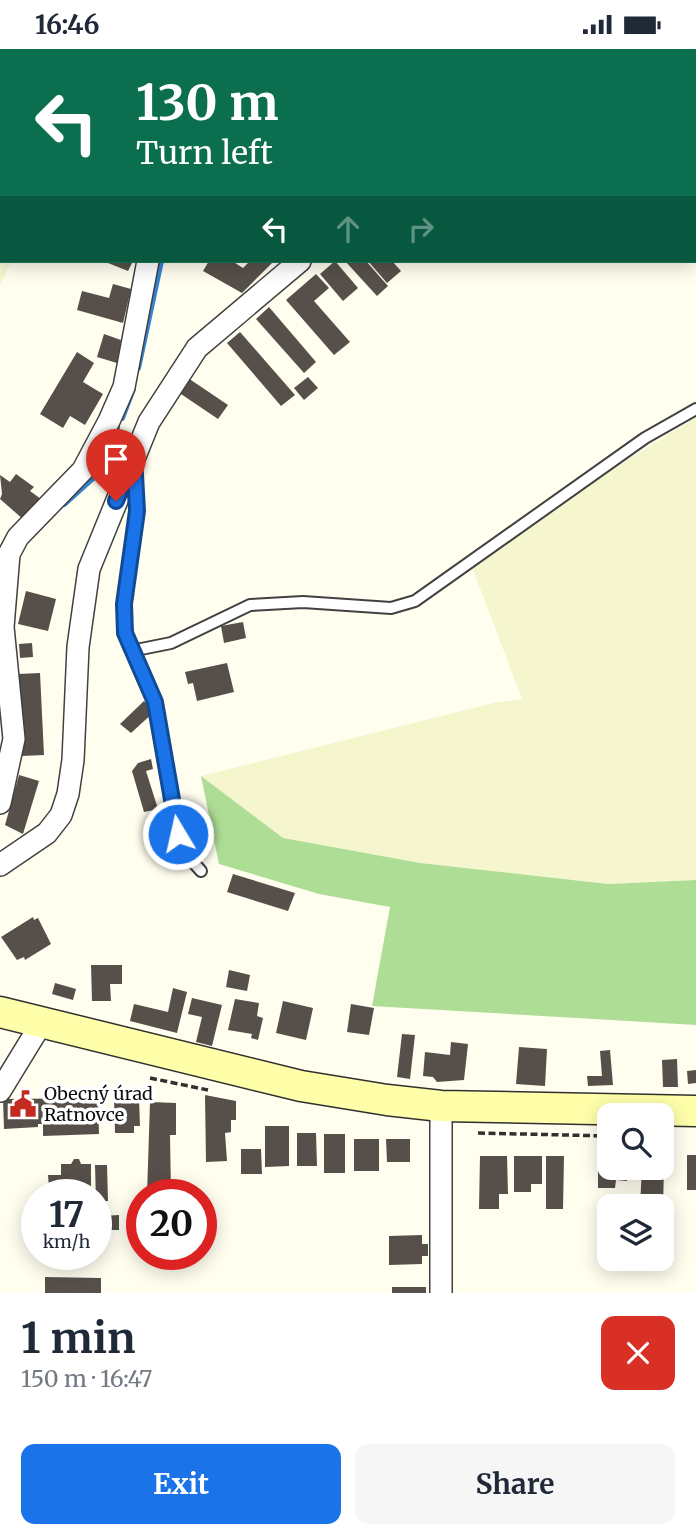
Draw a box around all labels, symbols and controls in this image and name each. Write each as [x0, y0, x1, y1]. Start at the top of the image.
text: 16:46 [35, 8, 99, 41]
text: 130 m [136, 72, 279, 133]
icon: left [21, 77, 112, 168]
text: Turn left [136, 133, 273, 173]
icon: left [256, 210, 294, 248]
icon: ahead [329, 210, 367, 248]
icon: right [402, 210, 440, 248]
pin [86, 429, 146, 501]
icon: arrive [97, 440, 135, 478]
position arrow [141, 797, 215, 871]
place label: Obecný úrad Ratnovce [44, 1082, 153, 1126]
public building icon: Obecný úrad Ratnovce [8, 1089, 38, 1119]
map controls [597, 1103, 674, 1271]
button: search [597, 1103, 674, 1180]
speed limit sign: 20 [126, 1179, 217, 1270]
text: 17 [49, 1193, 84, 1237]
button: layers [597, 1194, 674, 1271]
text: km/h [43, 1230, 90, 1253]
text: 1 min [21, 1312, 135, 1364]
button: close [601, 1316, 675, 1390]
text: 150 m · 16:47 [21, 1364, 152, 1393]
button: Exit [21, 1444, 341, 1524]
button: Share [355, 1444, 675, 1524]

